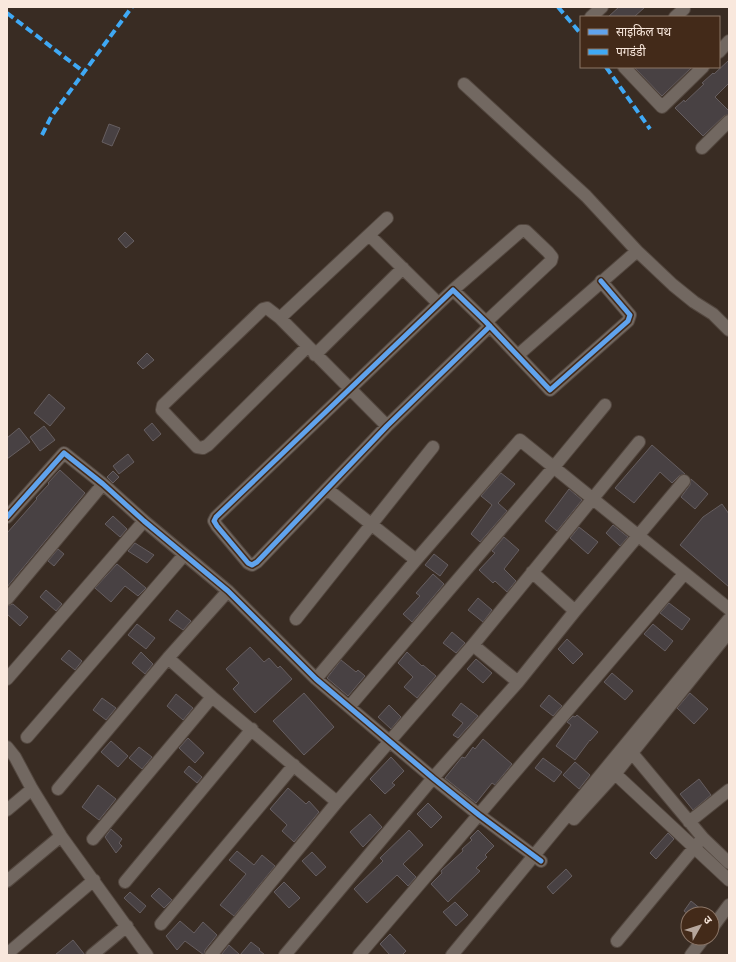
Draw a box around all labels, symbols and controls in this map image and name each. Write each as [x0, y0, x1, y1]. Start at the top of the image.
legend [580, 16, 720, 68]
text: साइकिल पथ [616, 24, 671, 40]
text: पगडंडी [616, 44, 646, 60]
north arrow [680, 906, 720, 946]
text: उ [700, 913, 716, 928]

